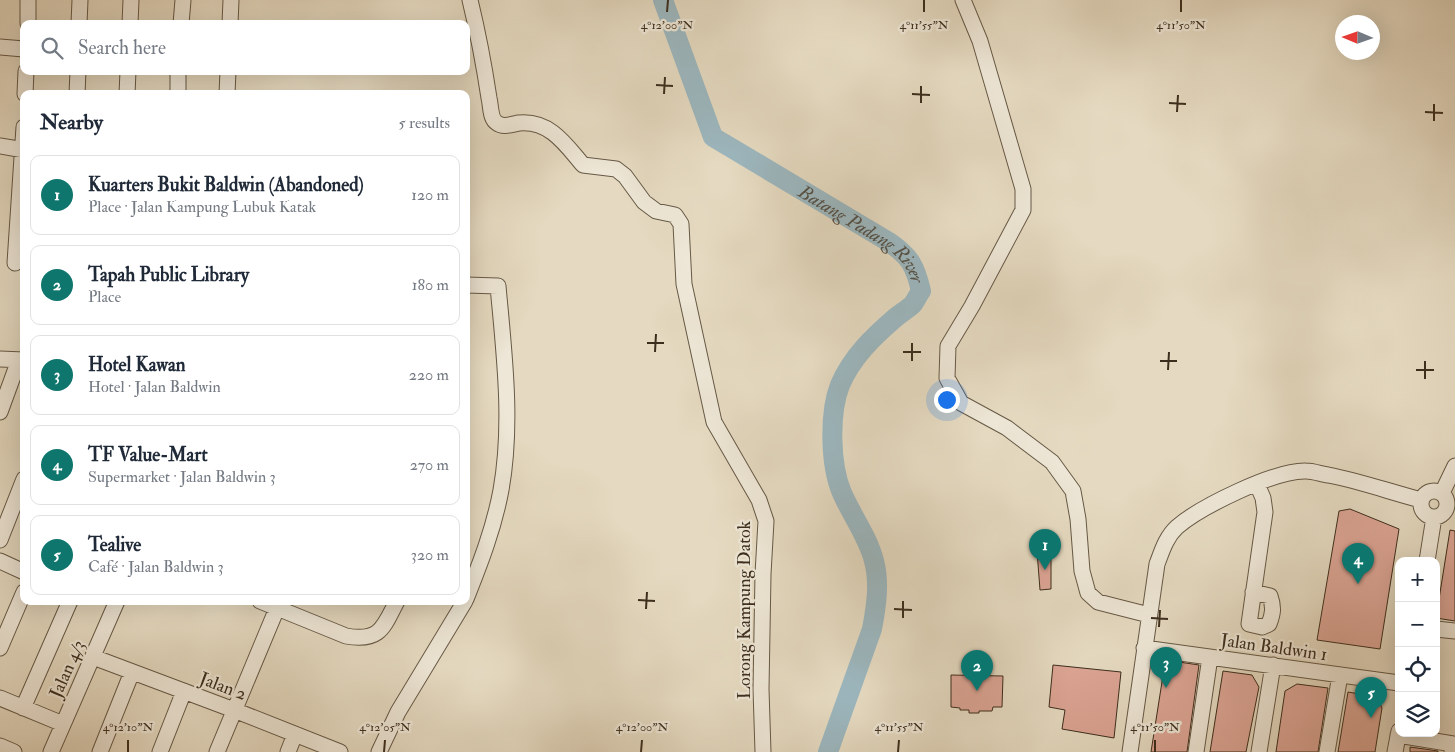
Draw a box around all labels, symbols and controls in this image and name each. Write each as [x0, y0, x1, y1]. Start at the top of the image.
north arrow [1335, 15, 1380, 60]
text: 4°12'00"N [641, 18, 693, 33]
text: 4°11'55"N [900, 18, 949, 33]
text: 4°11'50"N [1156, 18, 1206, 33]
search box [20, 20, 470, 75]
icon: search [38, 34, 66, 62]
text: Search here [78, 36, 166, 60]
text: Nearby [40, 109, 103, 136]
text: 5 results [399, 113, 450, 133]
text: Kuarters Bukit Baldwin (Abandoned) [88, 173, 364, 197]
water label: Batang Padang River [793, 179, 930, 287]
text: 1 [54, 185, 60, 205]
text: 120 m [411, 185, 449, 205]
text: Place · Jalan Kampung Lubuk Katak [88, 197, 316, 217]
text: Tapah Public Library [88, 263, 249, 287]
text: 2 [53, 275, 61, 295]
text: 180 m [412, 275, 449, 295]
text: Place [88, 287, 121, 307]
text: Hotel Kawan [88, 353, 186, 377]
text: 3 [54, 365, 60, 385]
text: 220 m [409, 365, 449, 385]
text: Hotel · Jalan Baldwin [88, 377, 221, 397]
your location [934, 387, 960, 413]
text: TF Value-Mart [88, 443, 208, 467]
text: 4 [53, 455, 61, 475]
text: 270 m [410, 455, 449, 475]
text: Supermarket · Jalan Baldwin 3 [88, 467, 276, 487]
street label: Lorong Kampung Datok [733, 520, 756, 699]
pin: 1 [1029, 529, 1061, 570]
text: Tealive [88, 533, 141, 557]
pin: 4 [1342, 543, 1374, 584]
text: 5 [53, 545, 61, 565]
text: 320 m [411, 545, 449, 565]
text: Café · Jalan Baldwin 3 [88, 557, 224, 577]
map controls [1395, 557, 1440, 737]
button: + [1395, 557, 1440, 602]
button: − [1395, 602, 1440, 647]
street label: Jalan Baldwin 1 [1218, 629, 1329, 666]
street label: Jalan 4/3 [44, 637, 90, 703]
pin: 3 [1150, 647, 1182, 688]
button: locate [1395, 647, 1440, 692]
pin: 2 [961, 650, 993, 691]
street label: Jalan 2 [195, 667, 250, 706]
pin: 5 [1355, 677, 1387, 718]
button: layers [1395, 692, 1440, 737]
text: 4°12'10"N [103, 720, 154, 735]
text: 4°12'05"N [359, 720, 411, 735]
text: 4°12'00"N [616, 720, 668, 735]
text: 4°11'55"N [875, 720, 924, 735]
text: 4°11'50"N [1130, 720, 1180, 735]

